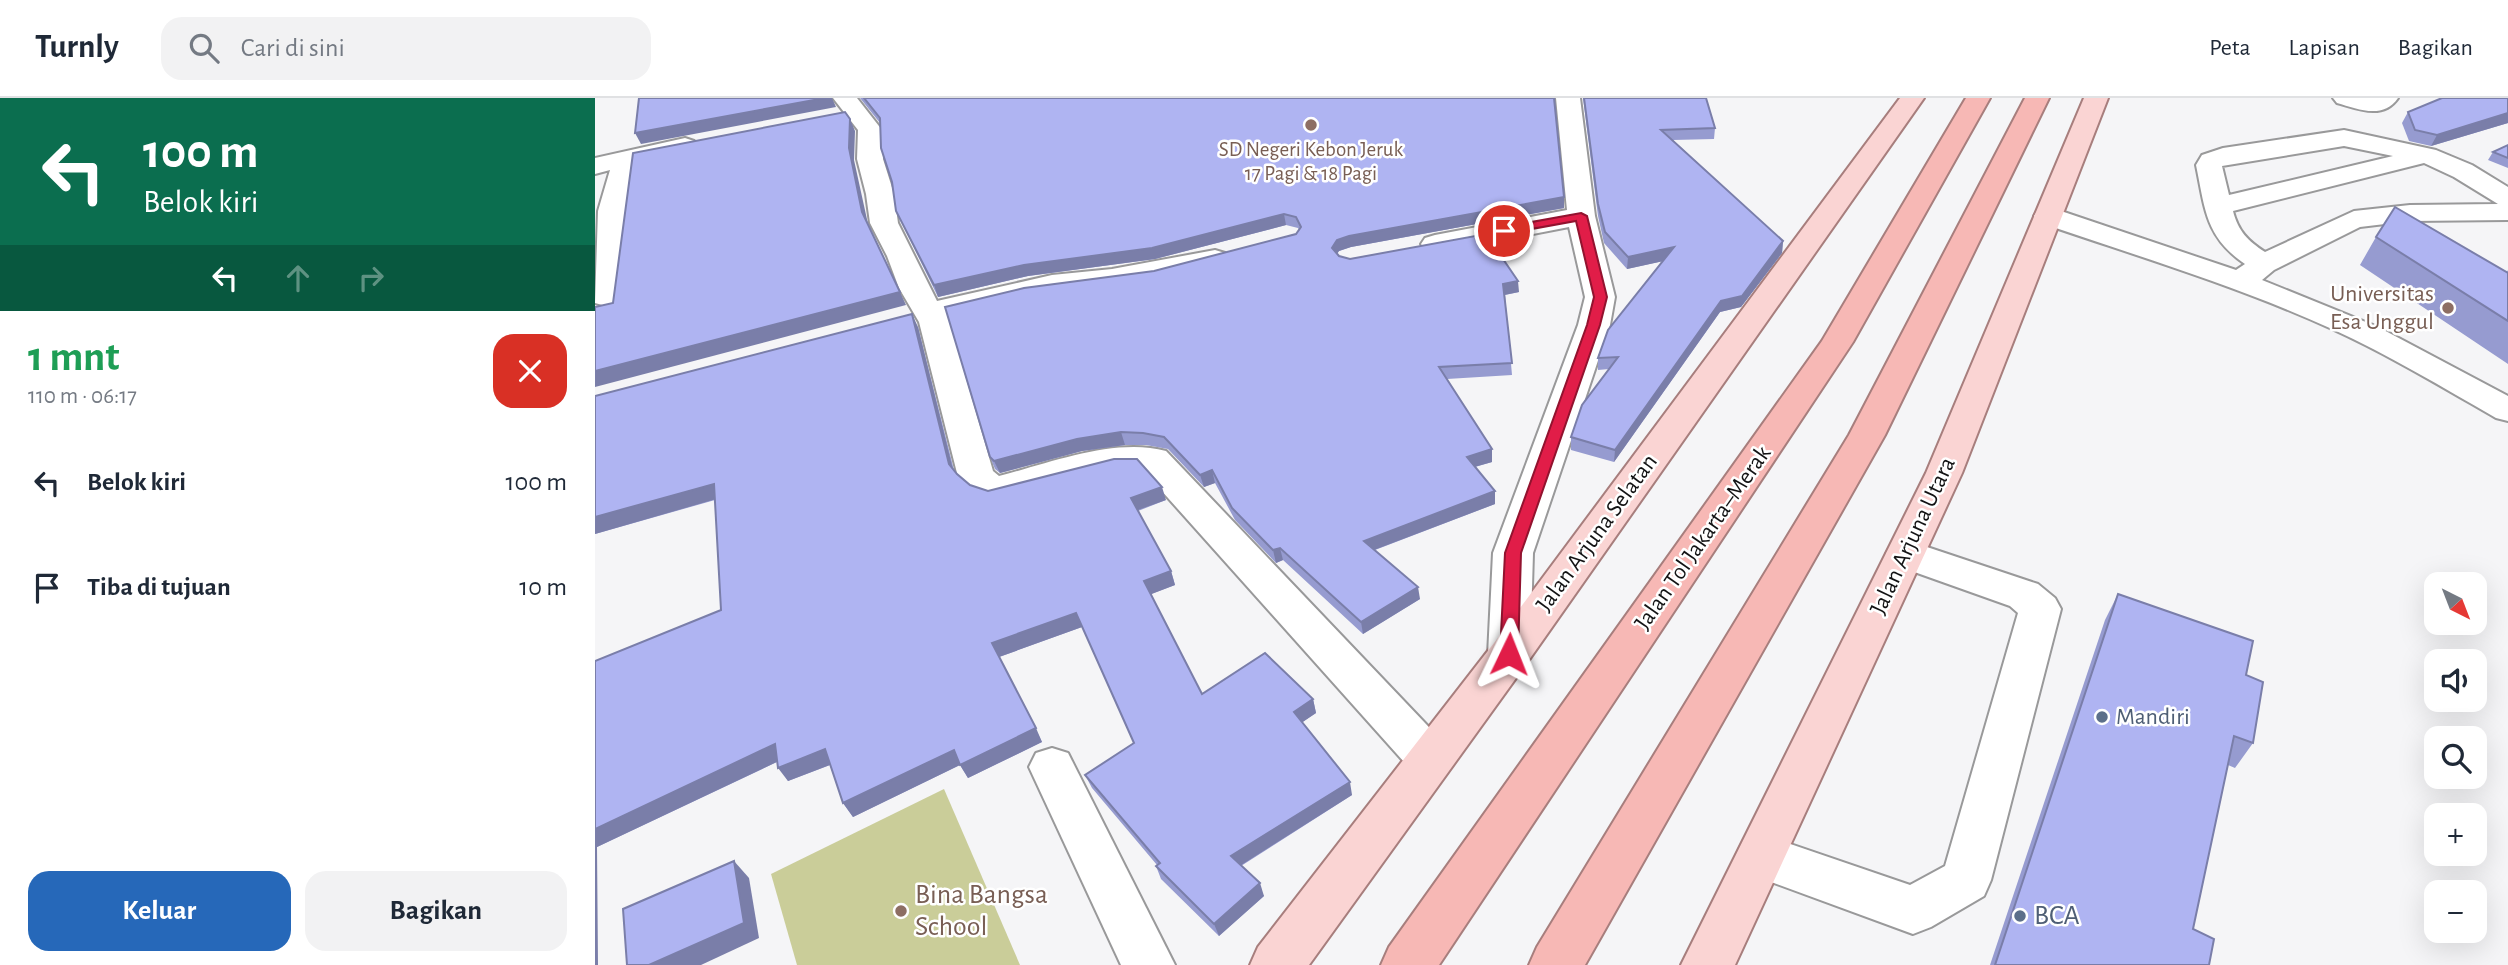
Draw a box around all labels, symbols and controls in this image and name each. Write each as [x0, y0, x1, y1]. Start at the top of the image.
search box [161, 17, 651, 80]
icon: search [185, 29, 223, 67]
text: Turnly [35, 31, 119, 64]
text: Cari di sini [241, 35, 345, 61]
text: Peta [2209, 36, 2251, 60]
text: Lapisan [2289, 36, 2360, 60]
text: Bagikan [2398, 36, 2473, 60]
marker: SD Negeri Kebon Jeruk 17 Pagi & 18 Pagi [1303, 117, 1319, 133]
icon: left [28, 126, 119, 217]
text: 100 m [143, 128, 259, 177]
place label: SD Negeri Kebon Jeruk 17 Pagi & 18 Pagi [1219, 139, 1404, 184]
text: Belok kiri [143, 186, 259, 218]
pin [1474, 201, 1534, 261]
icon: arrive [1485, 212, 1523, 250]
icon: left [206, 259, 244, 297]
icon: ahead [279, 259, 317, 297]
icon: right [352, 259, 390, 297]
place label: Universitas Esa Unggul [2330, 282, 2434, 334]
marker: Universitas Esa Unggul [2440, 300, 2456, 316]
button: close [493, 334, 567, 408]
text: 1 mnt [28, 336, 120, 378]
text: 110 m · 06:17 [28, 385, 137, 408]
street label: Jalan Tol Jakarta–Merak [1630, 442, 1776, 634]
street label: Jalan Arjuna Selatan [1532, 450, 1662, 616]
street label: Jalan Arjuna Utara [1866, 454, 1960, 618]
icon: left [28, 464, 66, 502]
text: Belok kiri [87, 469, 186, 495]
text: 100 m [506, 469, 567, 495]
icon: arrive [28, 569, 66, 607]
north arrow [2424, 572, 2487, 635]
map controls [2424, 572, 2487, 943]
text: Tiba di tujuan [87, 574, 231, 600]
text: 10 m [519, 574, 567, 600]
position arrow [1472, 617, 1546, 691]
button: sound [2424, 649, 2487, 712]
place label: Mandiri [2116, 705, 2190, 729]
marker: Mandiri [2094, 709, 2110, 725]
button: search [2424, 726, 2487, 789]
button: + [2424, 803, 2487, 866]
button: Keluar [28, 871, 291, 951]
button: Bagikan [305, 871, 567, 951]
button: − [2424, 880, 2487, 943]
place label: Bina Bangsa School [915, 881, 1048, 941]
place label: BCA [2034, 902, 2080, 930]
marker: Bina Bangsa School [893, 903, 909, 919]
marker: BCA [2012, 908, 2028, 924]

